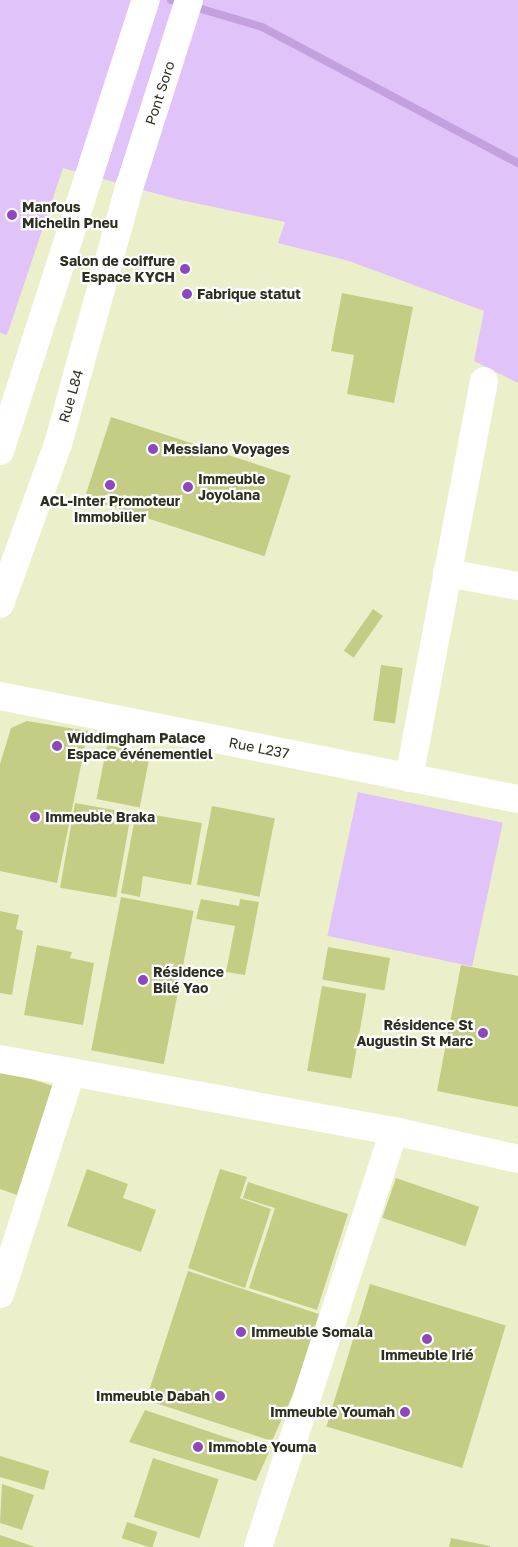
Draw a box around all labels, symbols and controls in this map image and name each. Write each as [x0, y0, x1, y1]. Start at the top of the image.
street label: Pont Soro [142, 59, 178, 127]
place label: Manfous Michelin Pneu [22, 199, 118, 232]
marker: Manfous Michelin Pneu [6, 209, 18, 221]
place label: Salon de coiffure Espace KYCH [60, 253, 175, 286]
marker: Salon de coiffure Espace KYCH [179, 263, 191, 275]
place label: Fabrique statut [197, 286, 301, 302]
marker: Fabrique statut [181, 288, 193, 300]
street label: Rue L84 [55, 368, 87, 424]
place label: Messiano Voyages [163, 441, 290, 457]
marker: Messiano Voyages [147, 443, 159, 455]
place label: Immeuble Joyolana [198, 471, 265, 504]
marker: ACL-Inter Promoteur Immobilier [104, 479, 116, 491]
marker: Immeuble Joyolana [182, 481, 194, 493]
place label: ACL-Inter Promoteur Immobilier [40, 493, 180, 526]
place label: Widdimgham Palace Espace événementiel [67, 730, 213, 762]
street label: Rue L237 [227, 734, 291, 762]
marker: Widdimgham Palace Espace événementiel [51, 740, 63, 752]
place label: Immeuble Braka [45, 809, 155, 825]
marker: Immeuble Braka [29, 811, 41, 823]
place label: Résidence Bilé Yao [153, 964, 224, 996]
marker: Résidence Bilé Yao [137, 974, 149, 986]
place label: Résidence St Augustin St Marc [357, 1017, 473, 1050]
marker: Résidence St Augustin St Marc [477, 1027, 489, 1039]
place label: Immeuble Somala [251, 1324, 373, 1340]
marker: Immeuble Somala [235, 1326, 247, 1338]
marker: Immeuble Irié [421, 1333, 433, 1345]
place label: Immeuble Irié [380, 1347, 474, 1363]
place label: Immeuble Dabah [96, 1388, 210, 1404]
marker: Immeuble Dabah [214, 1390, 226, 1402]
place label: Immeuble Youmah [270, 1404, 395, 1420]
marker: Immeuble Youmah [399, 1406, 411, 1418]
place label: Immoble Youma [208, 1439, 316, 1455]
marker: Immoble Youma [192, 1441, 204, 1453]

